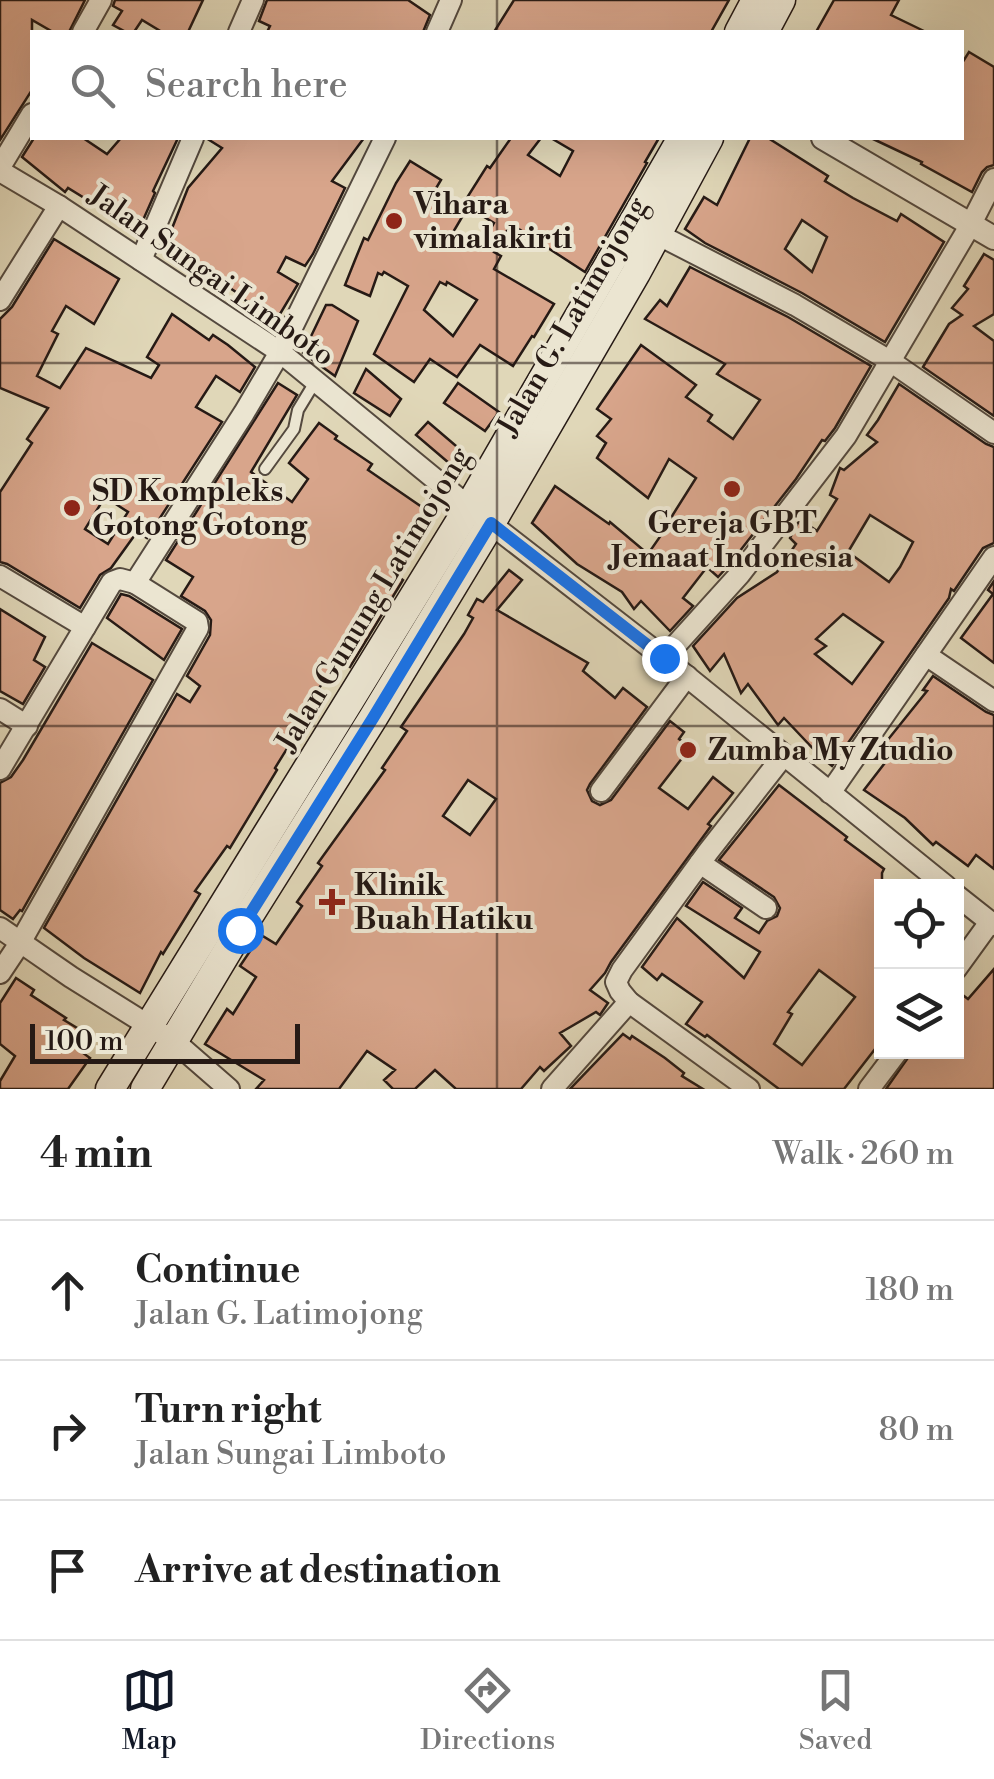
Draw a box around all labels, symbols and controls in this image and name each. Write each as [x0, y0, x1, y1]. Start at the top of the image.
search box [30, 30, 964, 140]
icon: search [65, 58, 120, 113]
text: Search here [145, 62, 348, 109]
street label: Jalan Sungai Limboto [80, 176, 342, 375]
place label: Vihara vimalakirti [413, 186, 573, 258]
street label: Jalan G. Latimojong [488, 190, 657, 444]
marker: Vihara vimalakirti [383, 210, 405, 232]
street label: Jalan Gunung Latimojong [267, 440, 480, 760]
place label: SD Kompleks Gotong Gotong [92, 473, 308, 545]
marker: Gereja GBT Jemaat Indonesia [721, 478, 743, 500]
marker: SD Kompleks Gotong Gotong [61, 497, 83, 519]
place label: Gereja GBT Jemaat Indonesia [607, 505, 854, 577]
route end [642, 636, 688, 682]
place label: Zumba My Ztudio [708, 732, 954, 770]
marker: Zumba My Ztudio [677, 739, 699, 761]
place label: Klinik Buah Hatiku [354, 867, 534, 939]
map controls [874, 879, 964, 1059]
button: locate [874, 879, 964, 969]
marker: Klinik Buah Hatiku [319, 889, 345, 915]
route start [218, 908, 264, 954]
button: layers [874, 969, 964, 1059]
scale bar [30, 1019, 300, 1064]
text: 100 m [45, 1024, 124, 1059]
text: 4 min [40, 1128, 152, 1181]
text: Walk · 260 m [773, 1134, 954, 1174]
text: Continue [135, 1247, 300, 1294]
icon: ahead [40, 1263, 95, 1318]
text: 180 m [865, 1270, 954, 1310]
text: Jalan G. Latimojong [135, 1294, 423, 1334]
text: Turn right [135, 1387, 321, 1434]
icon: right [40, 1403, 95, 1458]
text: 80 m [879, 1410, 954, 1450]
text: Jalan Sungai Limboto [135, 1434, 446, 1474]
icon: arrive [40, 1543, 95, 1598]
text: Arrive at destination [135, 1547, 501, 1594]
tab: Map [122, 1663, 177, 1758]
tab: Directions [420, 1663, 555, 1758]
tab: Saved [799, 1663, 872, 1758]

